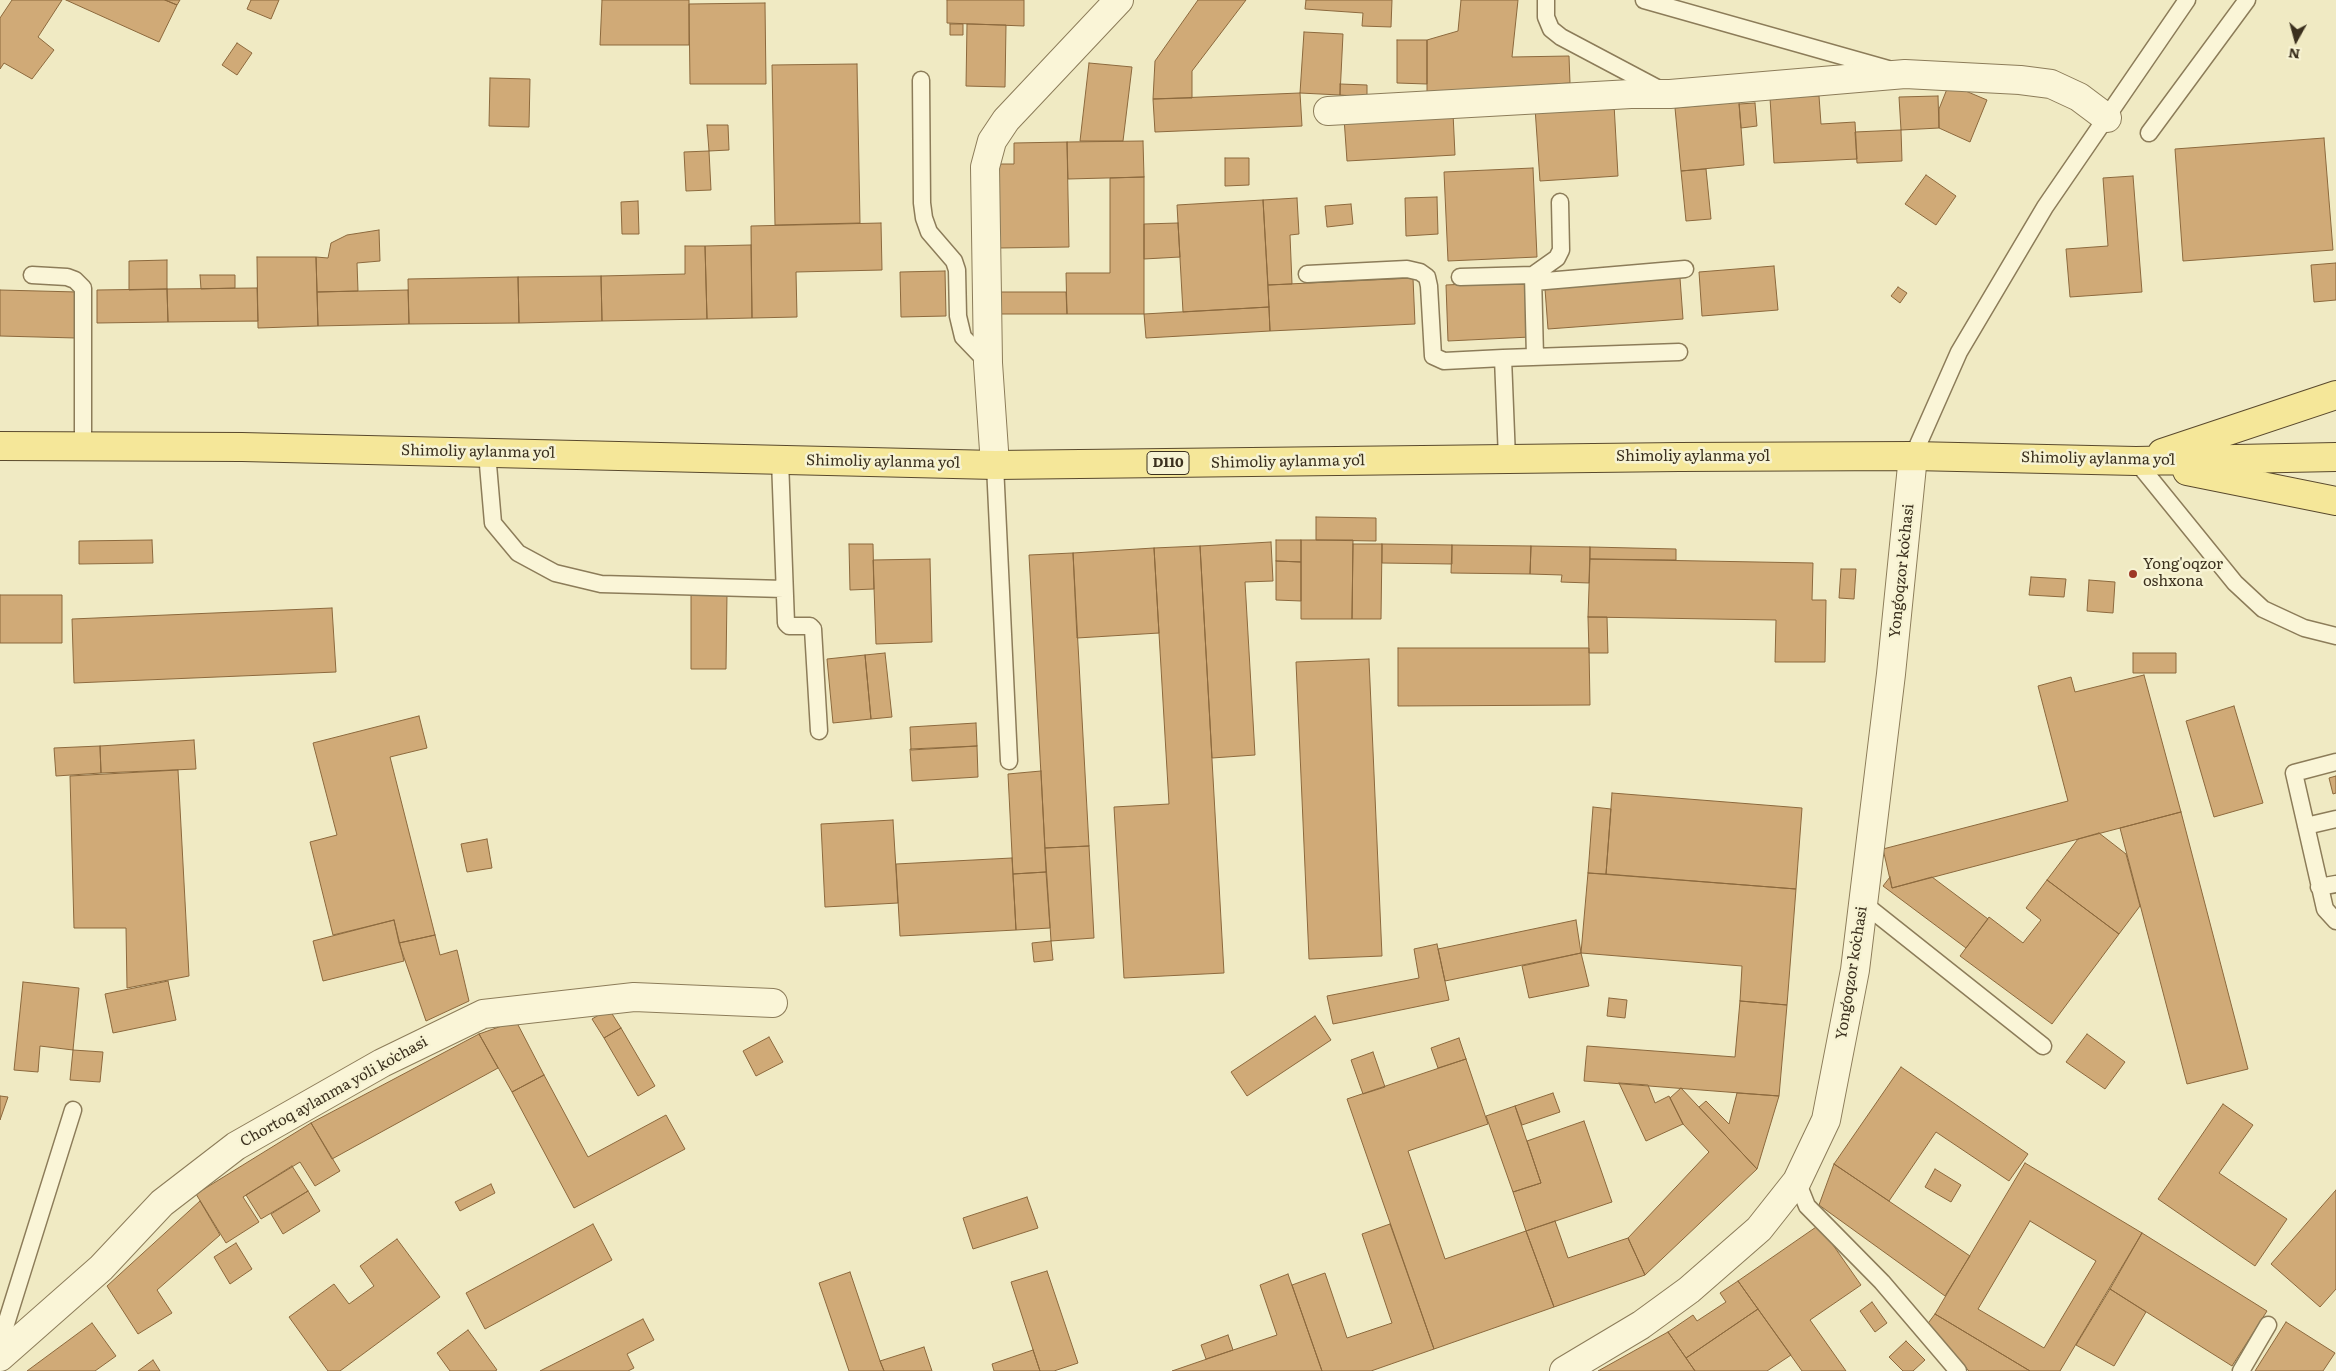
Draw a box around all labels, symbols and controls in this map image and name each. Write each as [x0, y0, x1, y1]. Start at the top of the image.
north arrow [2271, 15, 2321, 65]
text: N [2287, 44, 2301, 66]
street label: Shimoliy aylanma yoʻl [401, 442, 555, 462]
street label: Shimoliy aylanma yoʻl [1616, 448, 1770, 466]
street label: Shimoliy aylanma yoʻl [2021, 449, 2175, 469]
street label: Shimoliy aylanma yoʻl [806, 452, 960, 472]
road number: D110 [1147, 452, 1189, 474]
street label: Shimoliy aylanma yoʻl [1211, 452, 1365, 472]
street label: Yongʻoqzor koʻchasi [1886, 503, 1918, 639]
place label: Yong'oqzor oshxona [2143, 556, 2223, 591]
marker: Yong'oqzor oshxona [2127, 568, 2139, 580]
street label: Yongʻoqzor koʻchasi [1833, 905, 1871, 1041]
street label: Chortoq aylanma yoʻli koʻchasi [237, 1033, 431, 1151]

